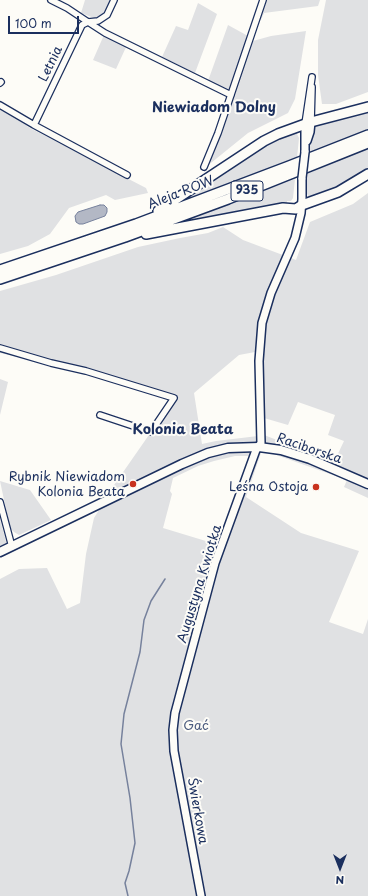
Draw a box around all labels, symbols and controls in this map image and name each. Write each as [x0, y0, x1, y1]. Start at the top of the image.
scale bar [10, 8, 81, 34]
text: 100 m [15, 14, 52, 32]
street label: Letnia [36, 44, 66, 84]
district label: Niewiadom Dolny [152, 100, 276, 116]
street label: Aleja ROW [146, 173, 216, 213]
road number: 935 [231, 181, 263, 201]
district label: Kolonia Beata [133, 422, 233, 438]
street label: Raciborska [274, 431, 344, 467]
place label: Rybnik Niewiadom Kolonia Beata [9, 469, 125, 500]
marker: Rybnik Niewiadom Kolonia Beata [128, 479, 138, 489]
place label: Leśna Ostoja [229, 479, 308, 495]
marker: Leśna Ostoja [311, 482, 321, 492]
street label: Augustyna Kwiotka [175, 523, 225, 645]
park label: Gać [183, 718, 209, 734]
street label: Świerkowa [183, 777, 211, 845]
north arrow [320, 848, 360, 888]
text: N [336, 872, 344, 889]

